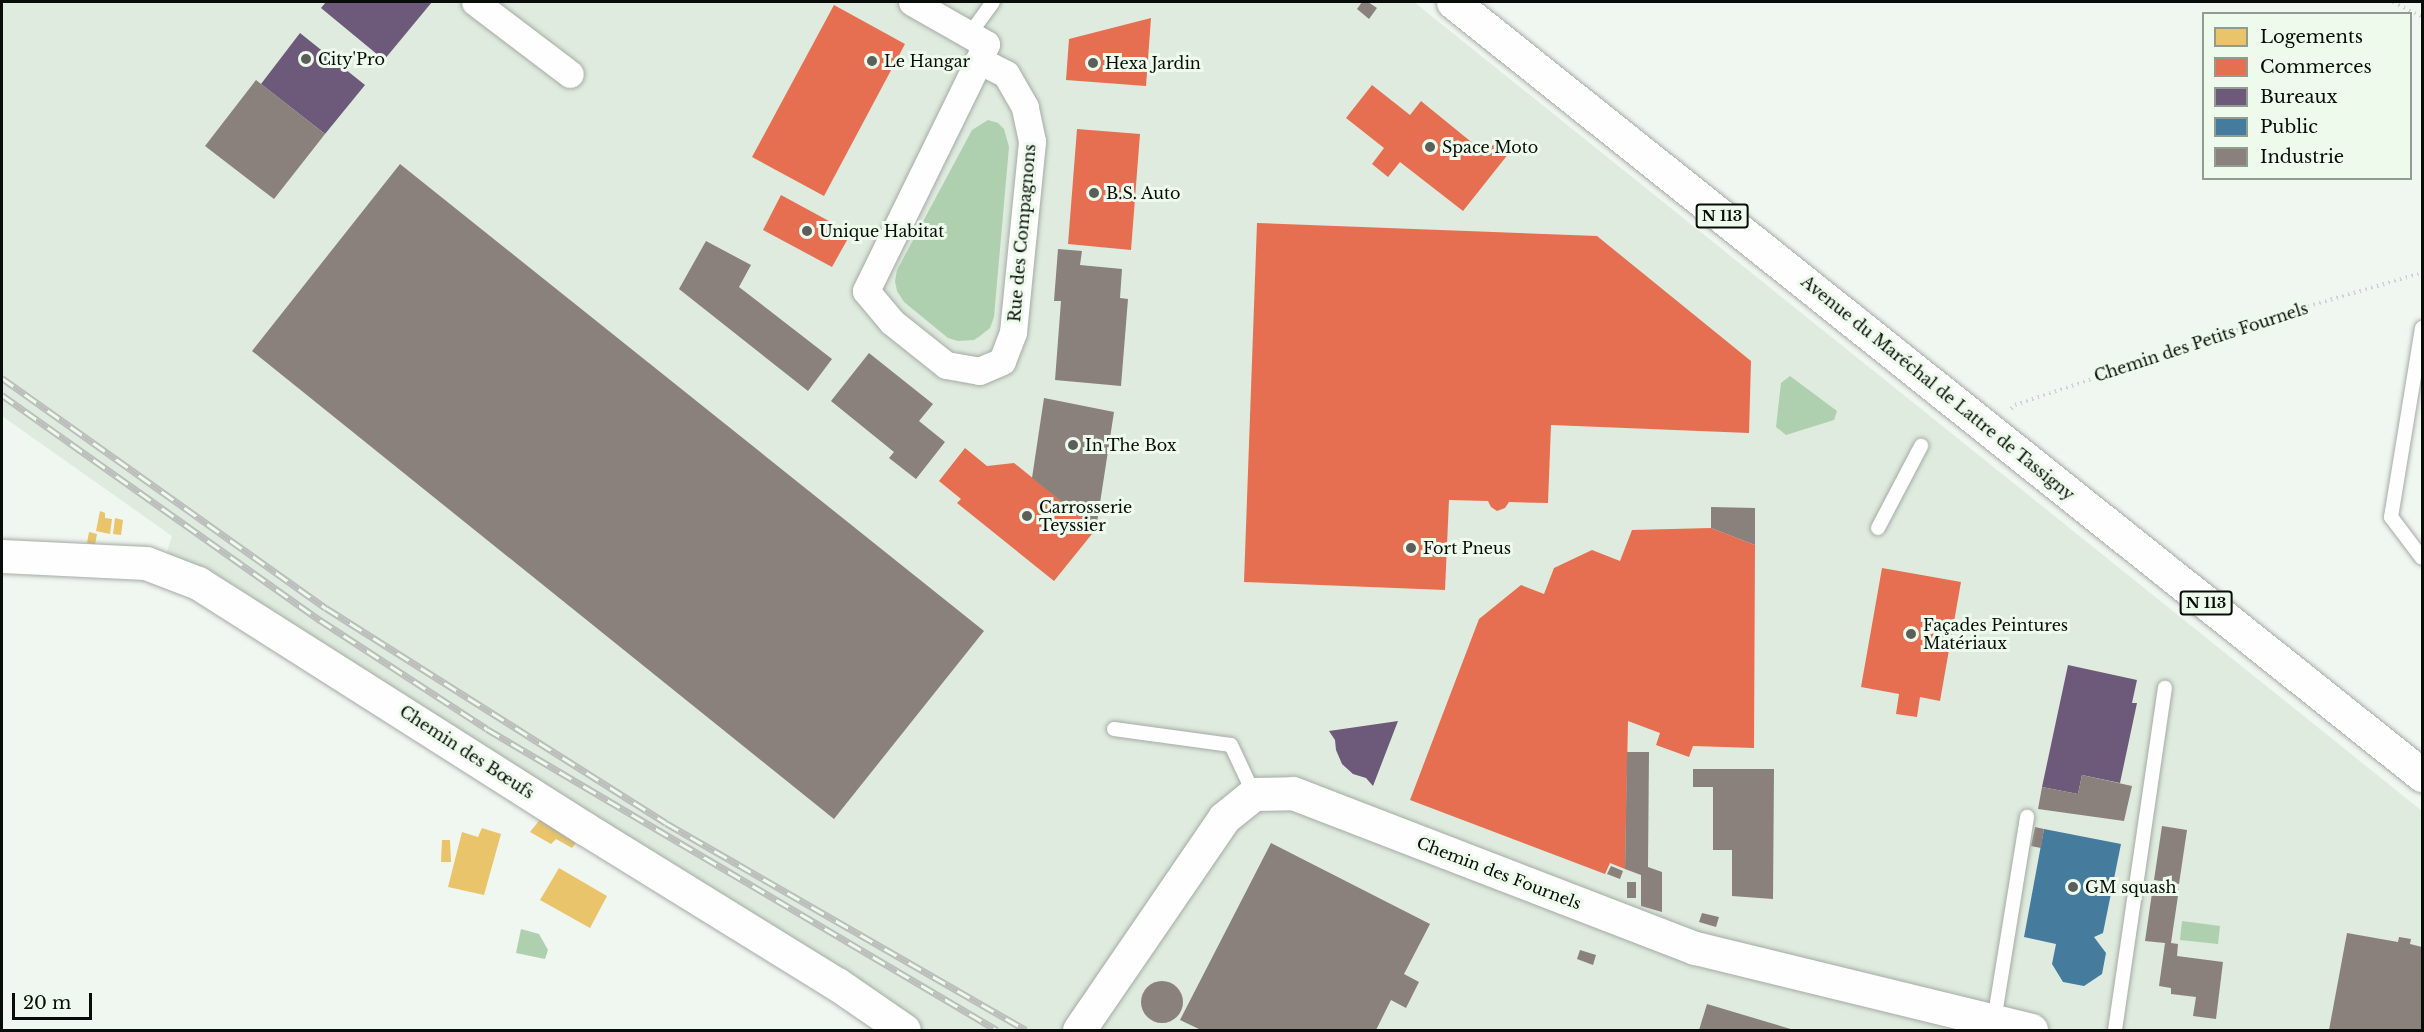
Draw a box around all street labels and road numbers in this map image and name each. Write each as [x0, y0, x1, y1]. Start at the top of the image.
street label: Rue des Compagnons [1005, 143, 1039, 323]
road number: N 113 [1695, 204, 1749, 228]
street label: Avenue du Maréchal de Lattre de Tassigny [1797, 272, 2079, 504]
street label: Chemin des Petits Fournels [2092, 298, 2310, 386]
road number: N 113 [2179, 591, 2233, 615]
street label: Chemin des Bœufs [396, 701, 538, 803]
street label: Chemin des Fournels [1414, 833, 1584, 913]

